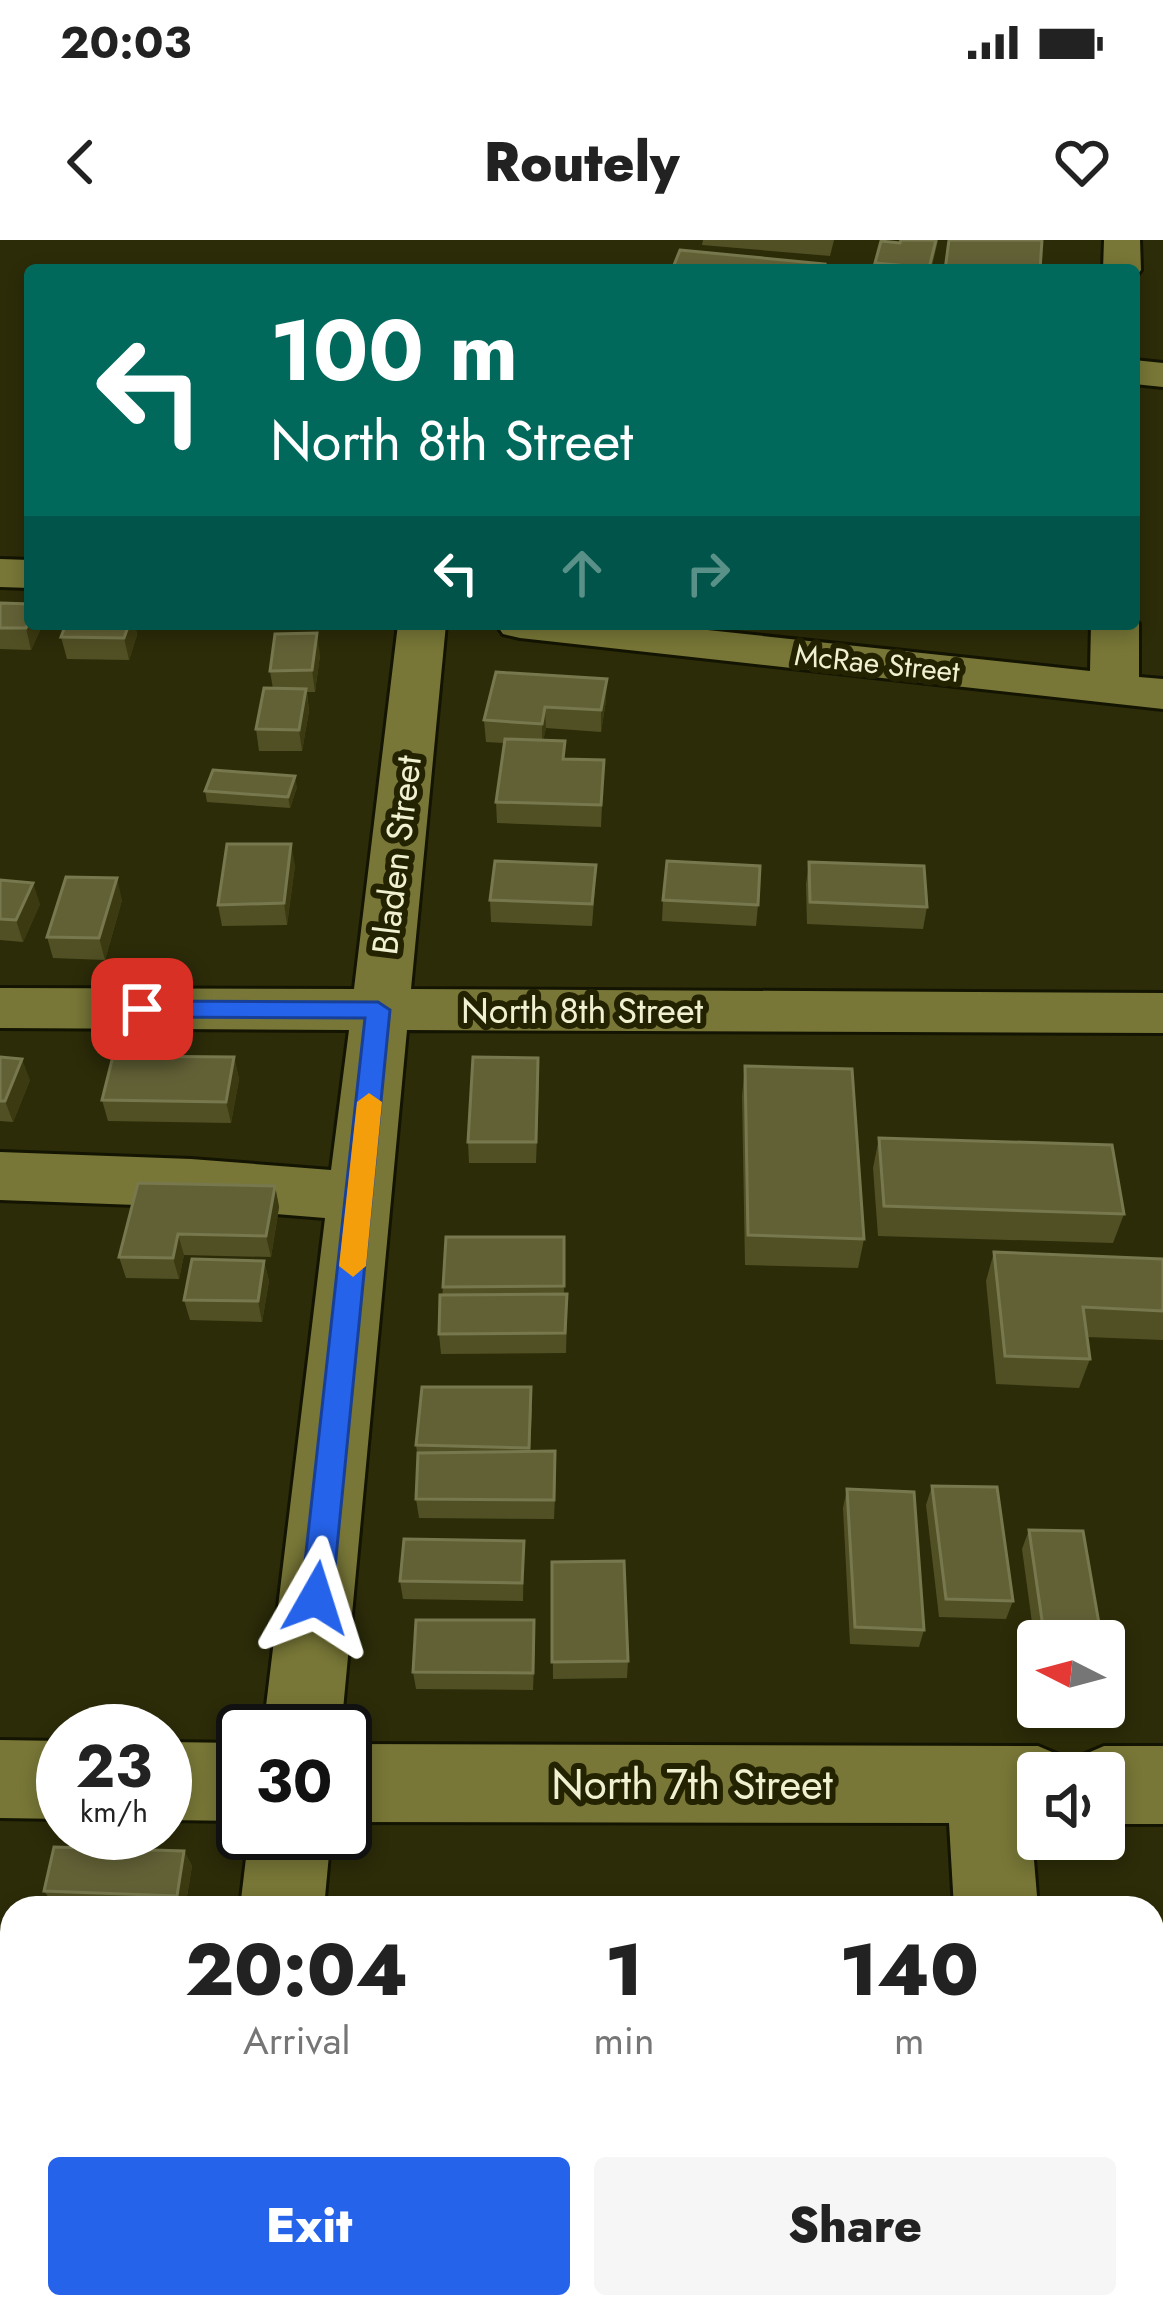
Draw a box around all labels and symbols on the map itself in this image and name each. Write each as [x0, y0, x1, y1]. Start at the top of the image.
street label: McRae Street [792, 633, 963, 693]
street label: Bladen Street [358, 752, 434, 958]
pin [91, 958, 193, 1060]
street label: North 8th Street [461, 984, 703, 1036]
position arrow [253, 1535, 379, 1661]
north arrow [1017, 1620, 1125, 1728]
speed limit sign: 30 [216, 1704, 372, 1860]
street label: North 7th Street [551, 1754, 833, 1815]

